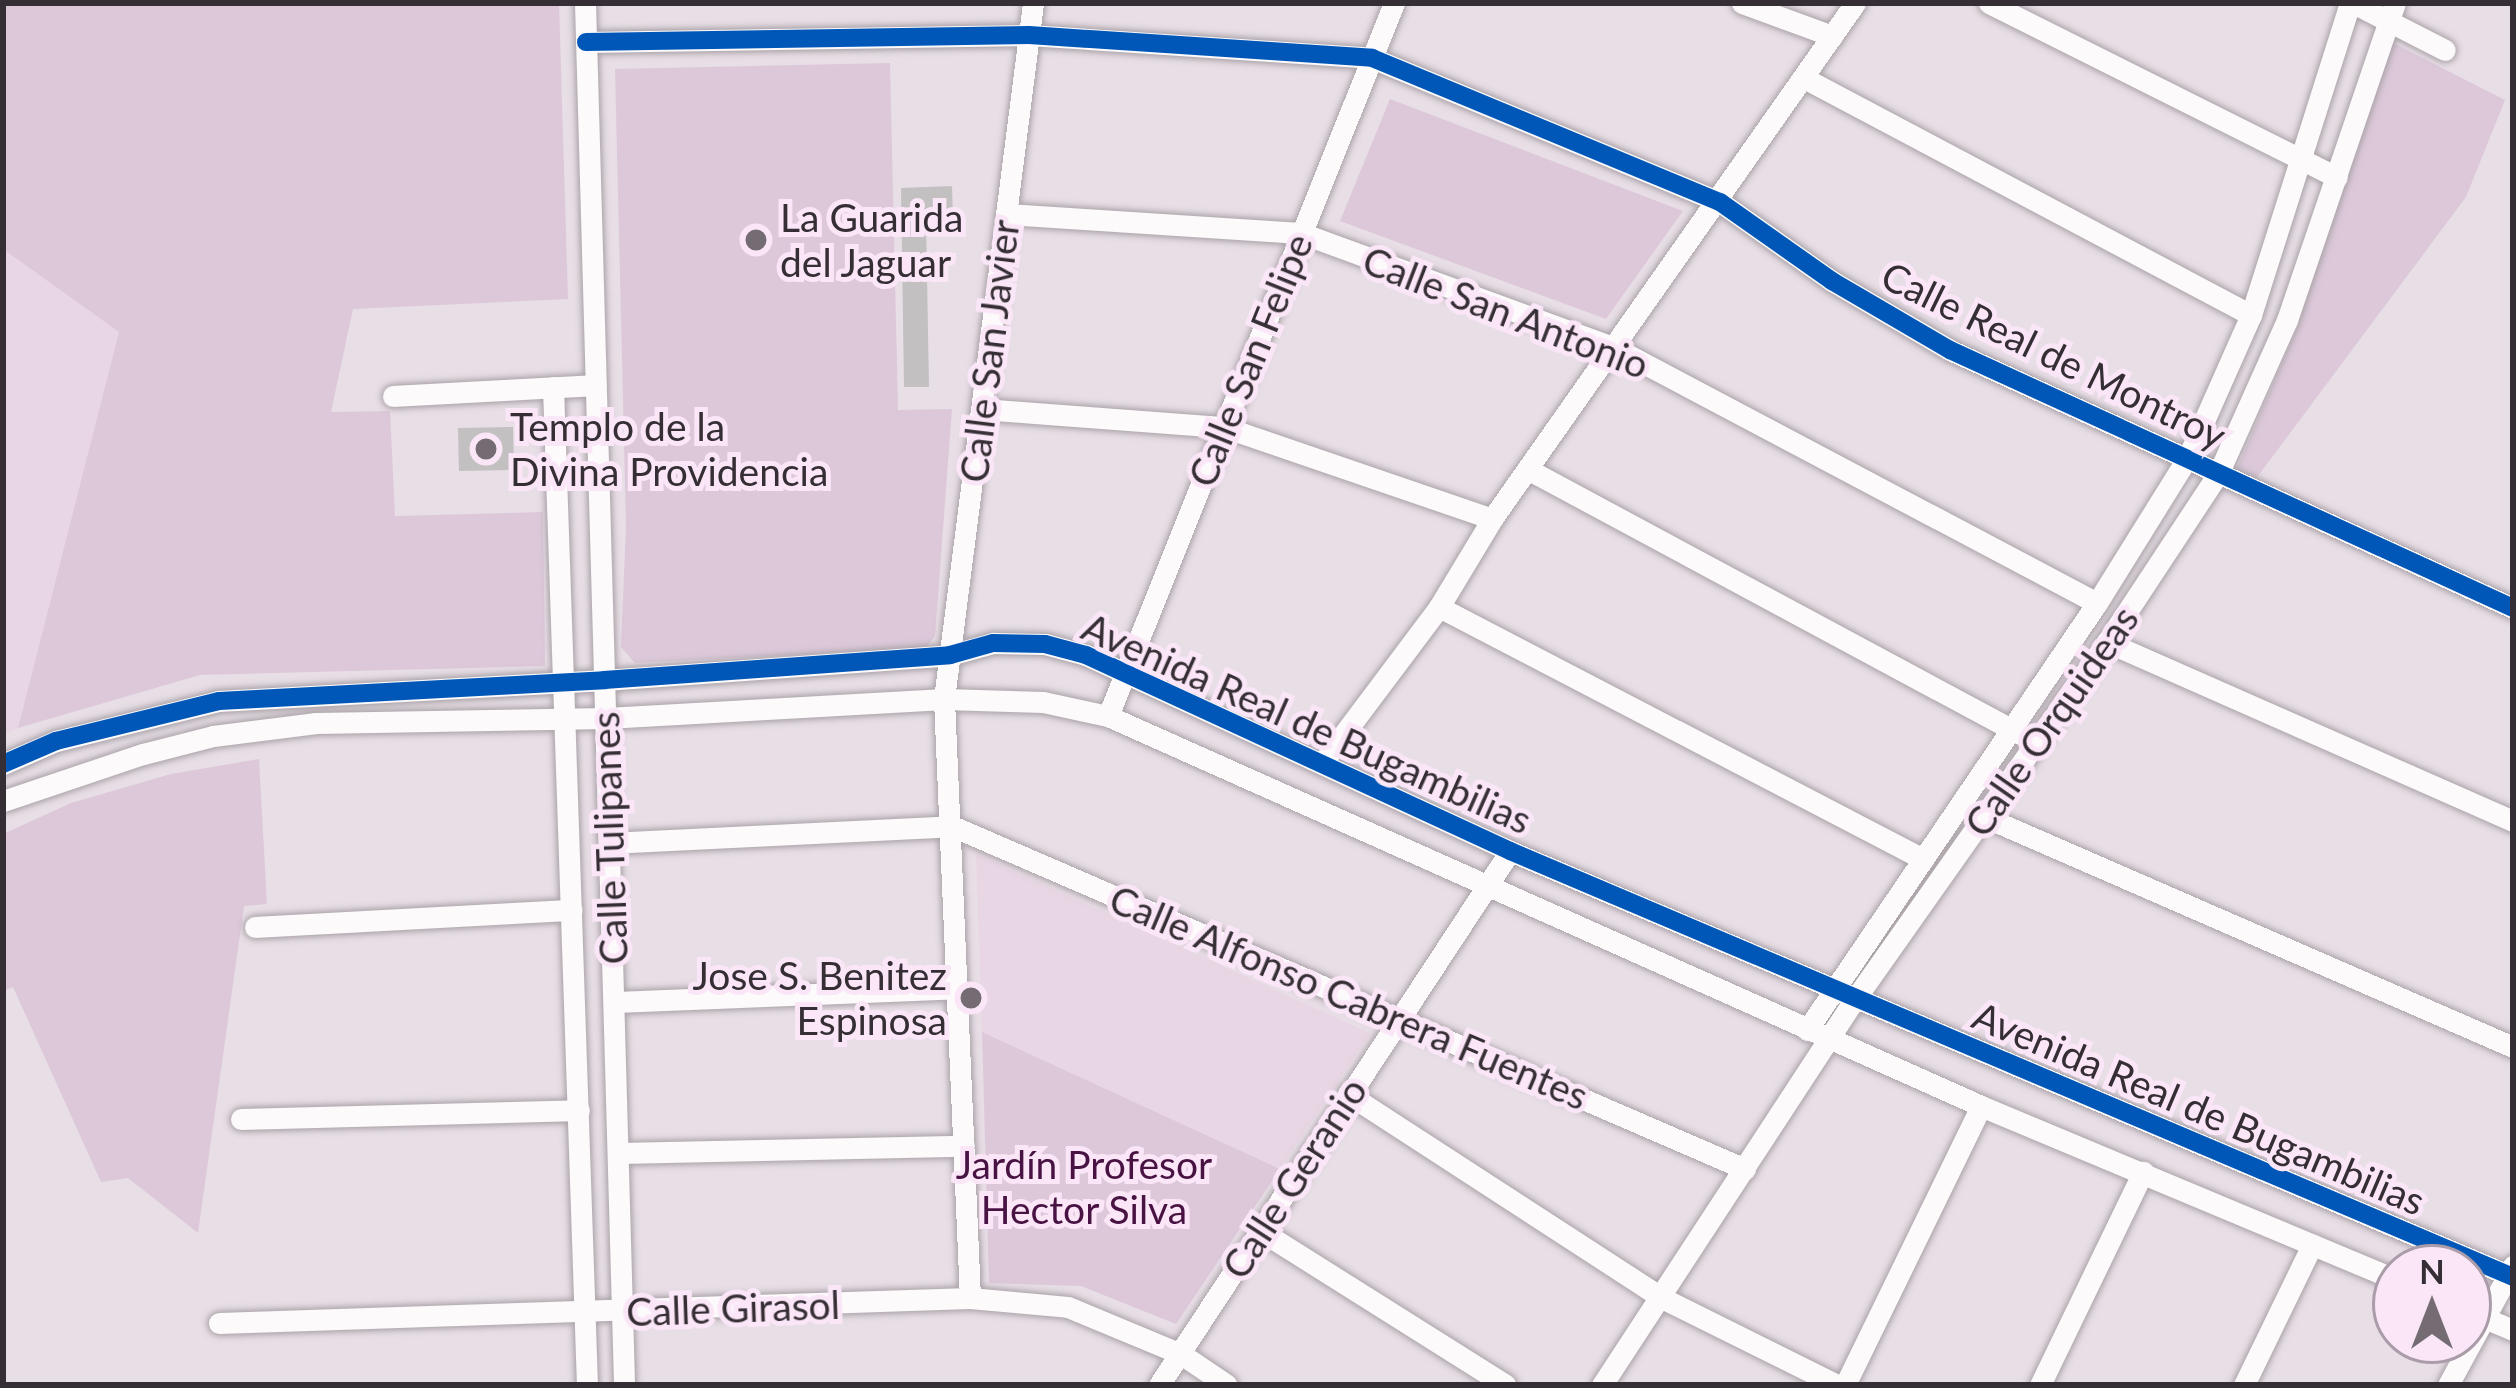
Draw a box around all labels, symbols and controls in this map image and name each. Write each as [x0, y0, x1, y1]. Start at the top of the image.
place label: La Guarida del Jaguar [780, 195, 963, 286]
street label: Calle San Javier [950, 216, 1028, 486]
marker: La Guarida del Jaguar [743, 227, 769, 253]
street label: Calle San Felipe [1178, 227, 1322, 493]
street label: Calle San Antonio [1356, 236, 1656, 388]
street label: Calle Real de Montroy [1874, 251, 2234, 459]
place label: Templo de la Divina Providencia [510, 404, 828, 495]
marker: Templo de la Divina Providencia [473, 436, 499, 462]
street label: Calle Orquideas [1954, 597, 2148, 845]
street label: Avenida Real de Bugambilias [1075, 603, 1539, 843]
street label: Calle Tulipanes [581, 710, 637, 966]
street label: Calle Alfonso Cabrera Fuentes [1102, 875, 1596, 1119]
place label: Jose S. Benitez Espinosa [693, 953, 947, 1044]
marker: Jose S. Benitez Espinosa [958, 985, 984, 1011]
street label: Avenida Real de Bugambilias [1966, 991, 2432, 1225]
street label: Calle Geranio [1212, 1069, 1376, 1287]
park label: Jardín Profesor Hector Silva [956, 1142, 1212, 1233]
north arrow [2372, 1244, 2492, 1364]
text: N [2419, 1251, 2445, 1291]
street label: Calle Girasol [625, 1281, 841, 1335]

